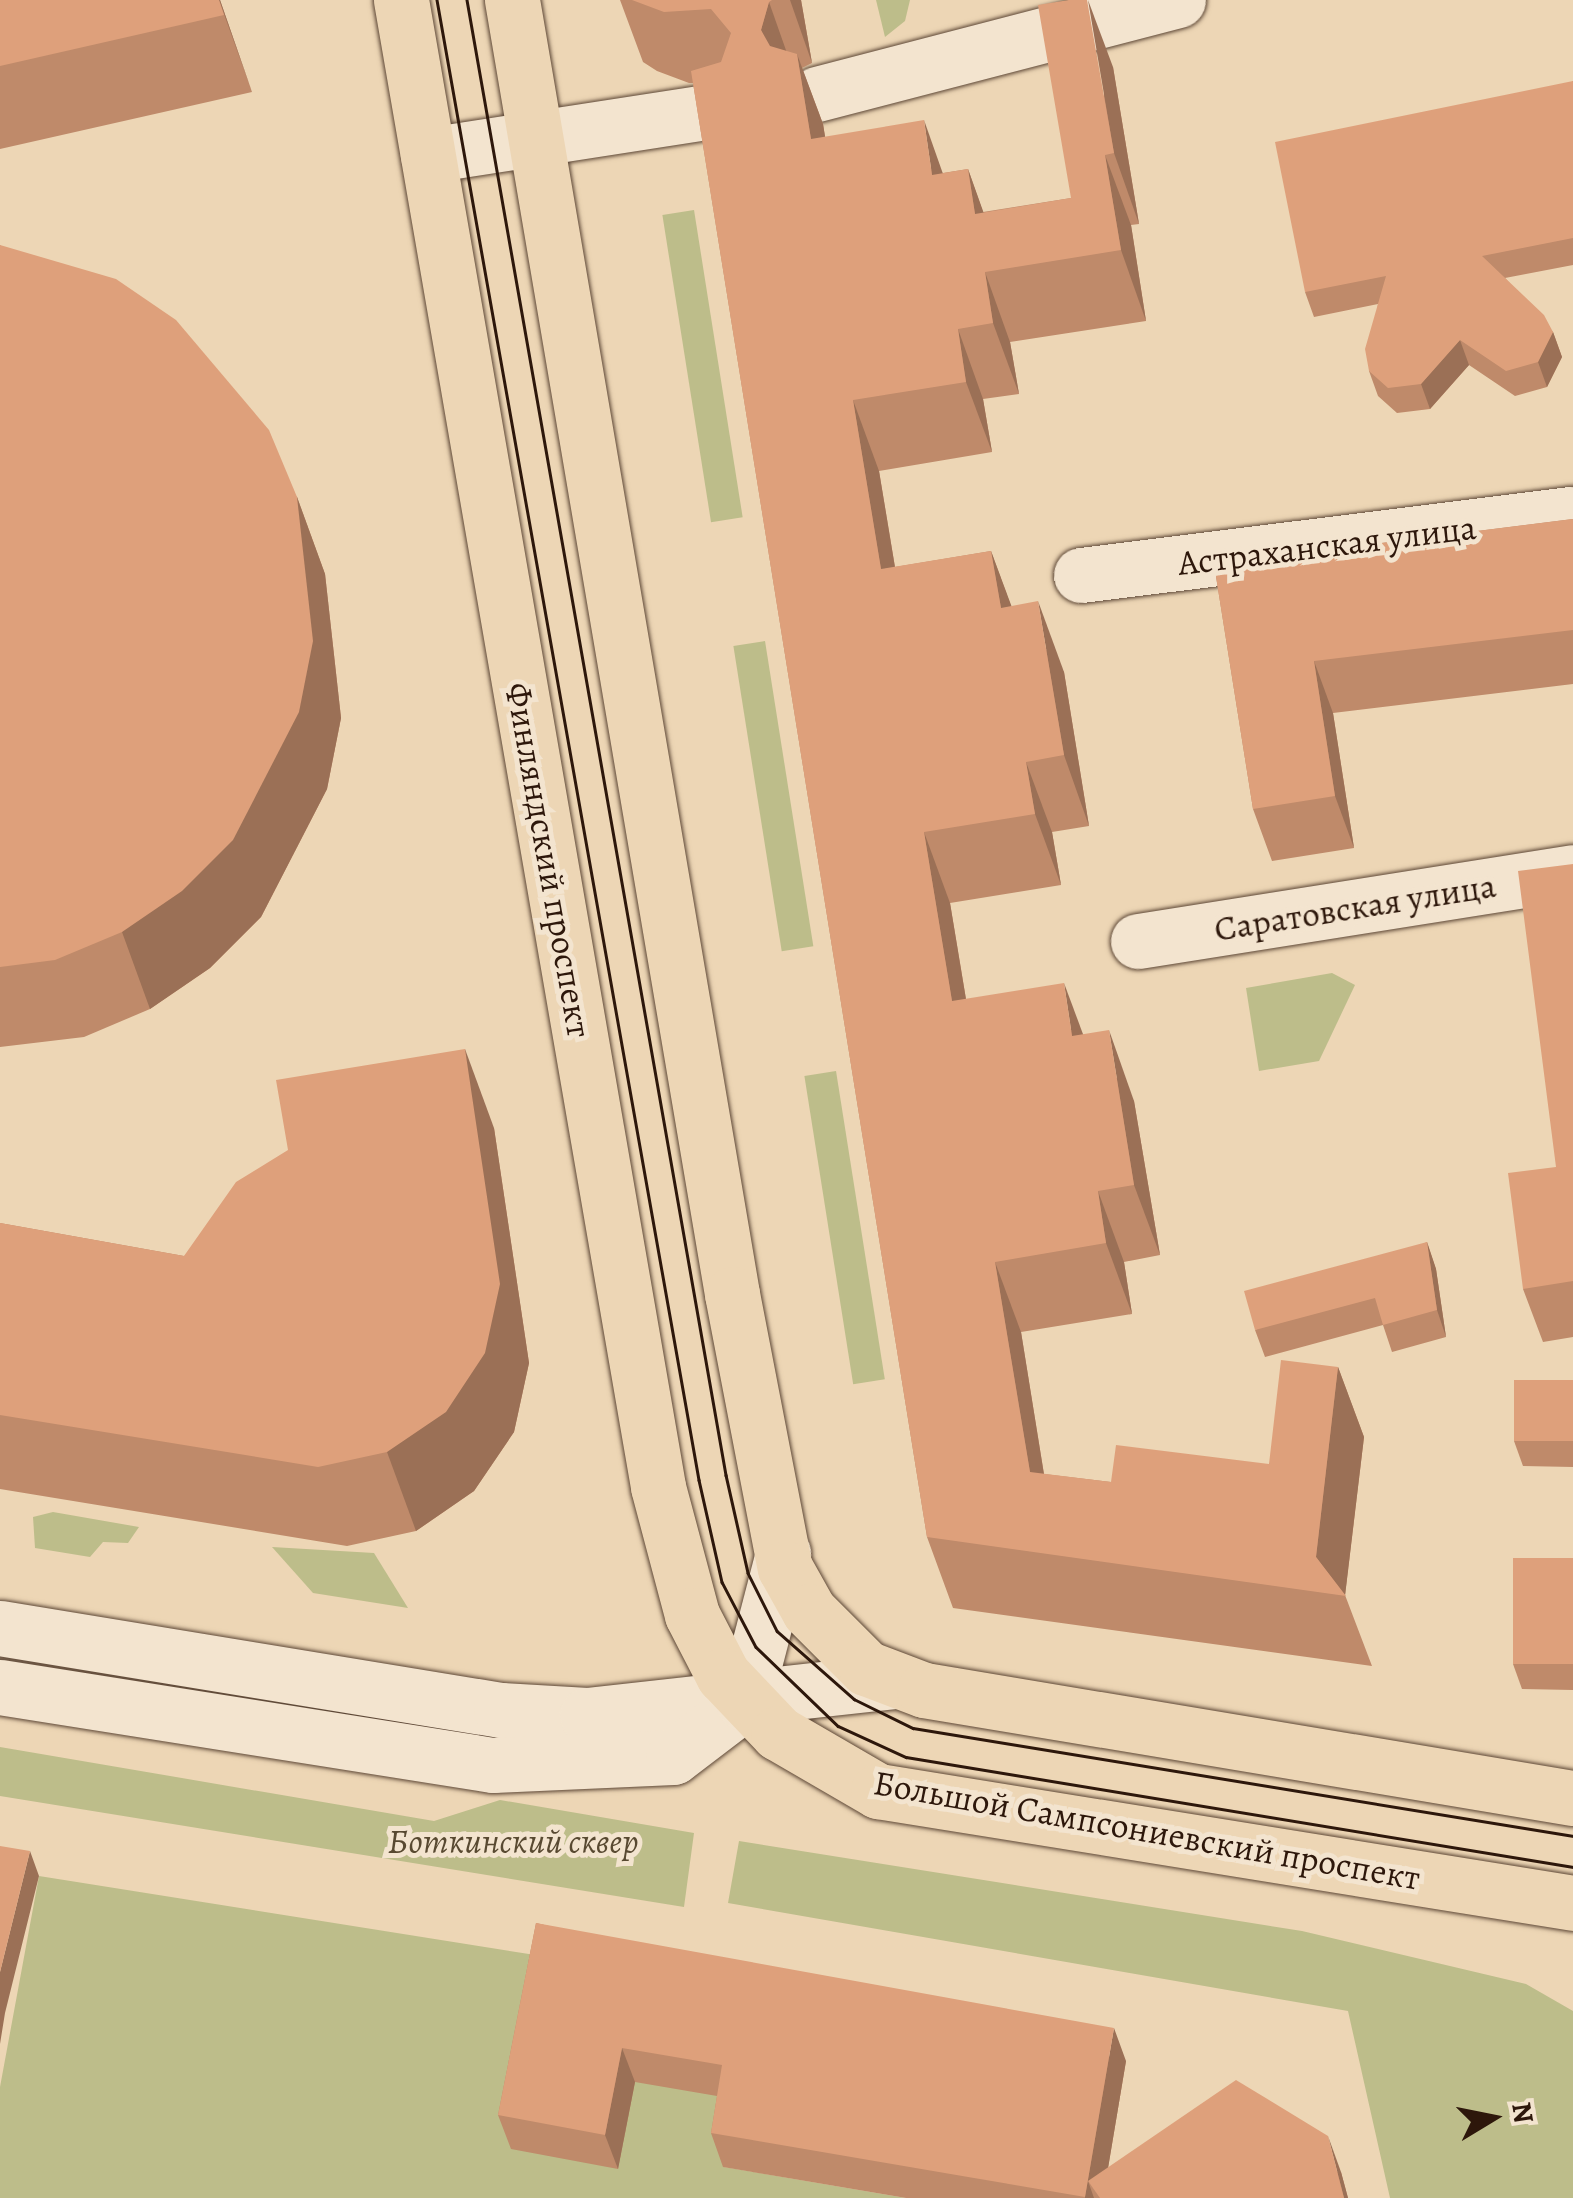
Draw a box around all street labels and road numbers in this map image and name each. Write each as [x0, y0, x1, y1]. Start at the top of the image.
street label: Астраханская улица [1176, 506, 1478, 584]
street label: Финляндский проспект [497, 679, 601, 1041]
street label: Саратовская улица [1211, 864, 1499, 950]
street label: Большой Сампсониевский проспект [870, 1761, 1424, 1899]

